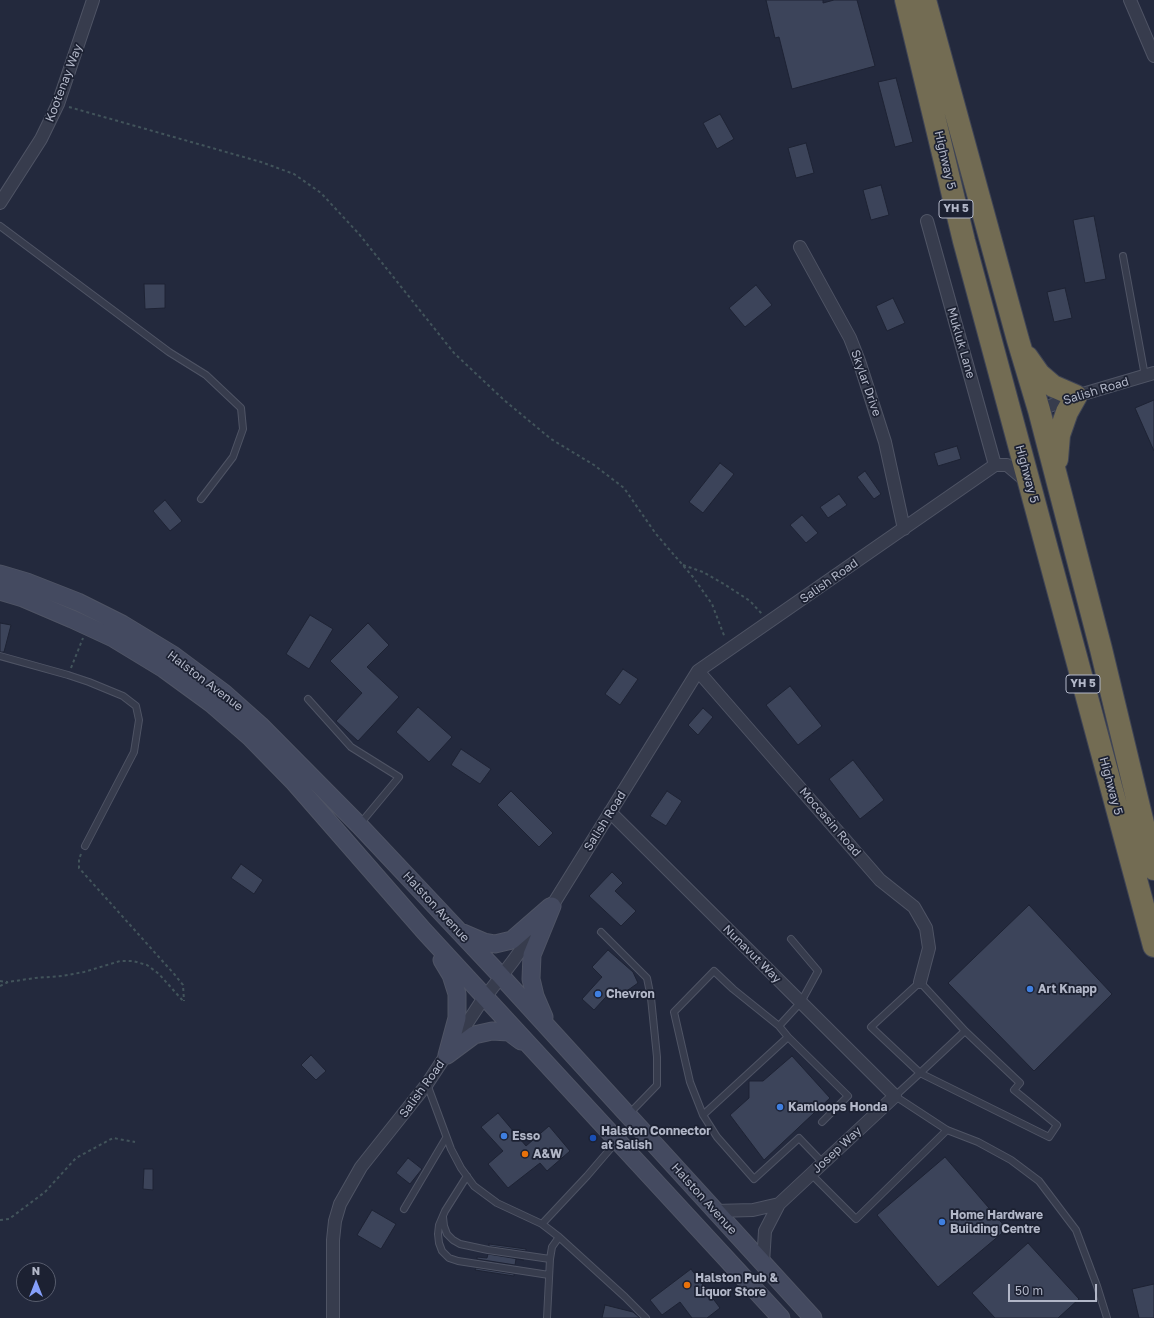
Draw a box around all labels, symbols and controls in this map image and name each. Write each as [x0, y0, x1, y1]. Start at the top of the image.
street label: Kootenay Way [43, 42, 85, 124]
street label: Highway 5 [931, 129, 959, 191]
road number: YH 5 [939, 200, 973, 218]
street label: Mukluk Lane [944, 306, 978, 380]
street label: Skylar Drive [848, 348, 884, 418]
street label: Salish Road [1062, 374, 1130, 408]
street label: Highway 5 [1012, 443, 1042, 505]
street label: Salish Road [797, 556, 861, 606]
street label: Halston Avenue [164, 648, 246, 714]
road number: YH 5 [1066, 675, 1100, 693]
street label: Highway 5 [1096, 755, 1126, 817]
street label: Moccasin Road [796, 785, 864, 859]
street label: Salish Road [581, 788, 629, 854]
street label: Halston Avenue [400, 869, 472, 945]
street label: Nunavut Way [720, 922, 784, 986]
place label: Art Knapp [1038, 982, 1097, 996]
marker: Art Knapp [1025, 984, 1035, 994]
place label: Chevron [606, 987, 655, 1001]
marker: Chevron [593, 989, 603, 999]
street label: Salish Road [396, 1057, 448, 1121]
place label: Kamloops Honda [788, 1100, 887, 1114]
marker: Kamloops Honda [775, 1102, 785, 1112]
place label: Halston Connector at Salish [601, 1124, 711, 1152]
street label: Josep Way [809, 1124, 865, 1176]
place label: Esso [512, 1129, 540, 1143]
marker: Esso [499, 1131, 509, 1141]
marker: Halston Connector at Salish [588, 1133, 598, 1143]
place label: A&W [533, 1147, 562, 1161]
marker: A&W [520, 1149, 530, 1159]
street label: Halston Avenue [668, 1160, 740, 1238]
place label: Home Hardware Building Centre [950, 1208, 1043, 1236]
marker: Home Hardware Building Centre [937, 1217, 947, 1227]
north arrow [16, 1262, 56, 1302]
text: N [32, 1264, 40, 1277]
place label: Halston Pub & Liquor Store [695, 1271, 778, 1299]
scale bar [1010, 1276, 1099, 1302]
marker: Halston Pub & Liquor Store [682, 1280, 692, 1290]
text: 50 m [1015, 1283, 1043, 1298]

